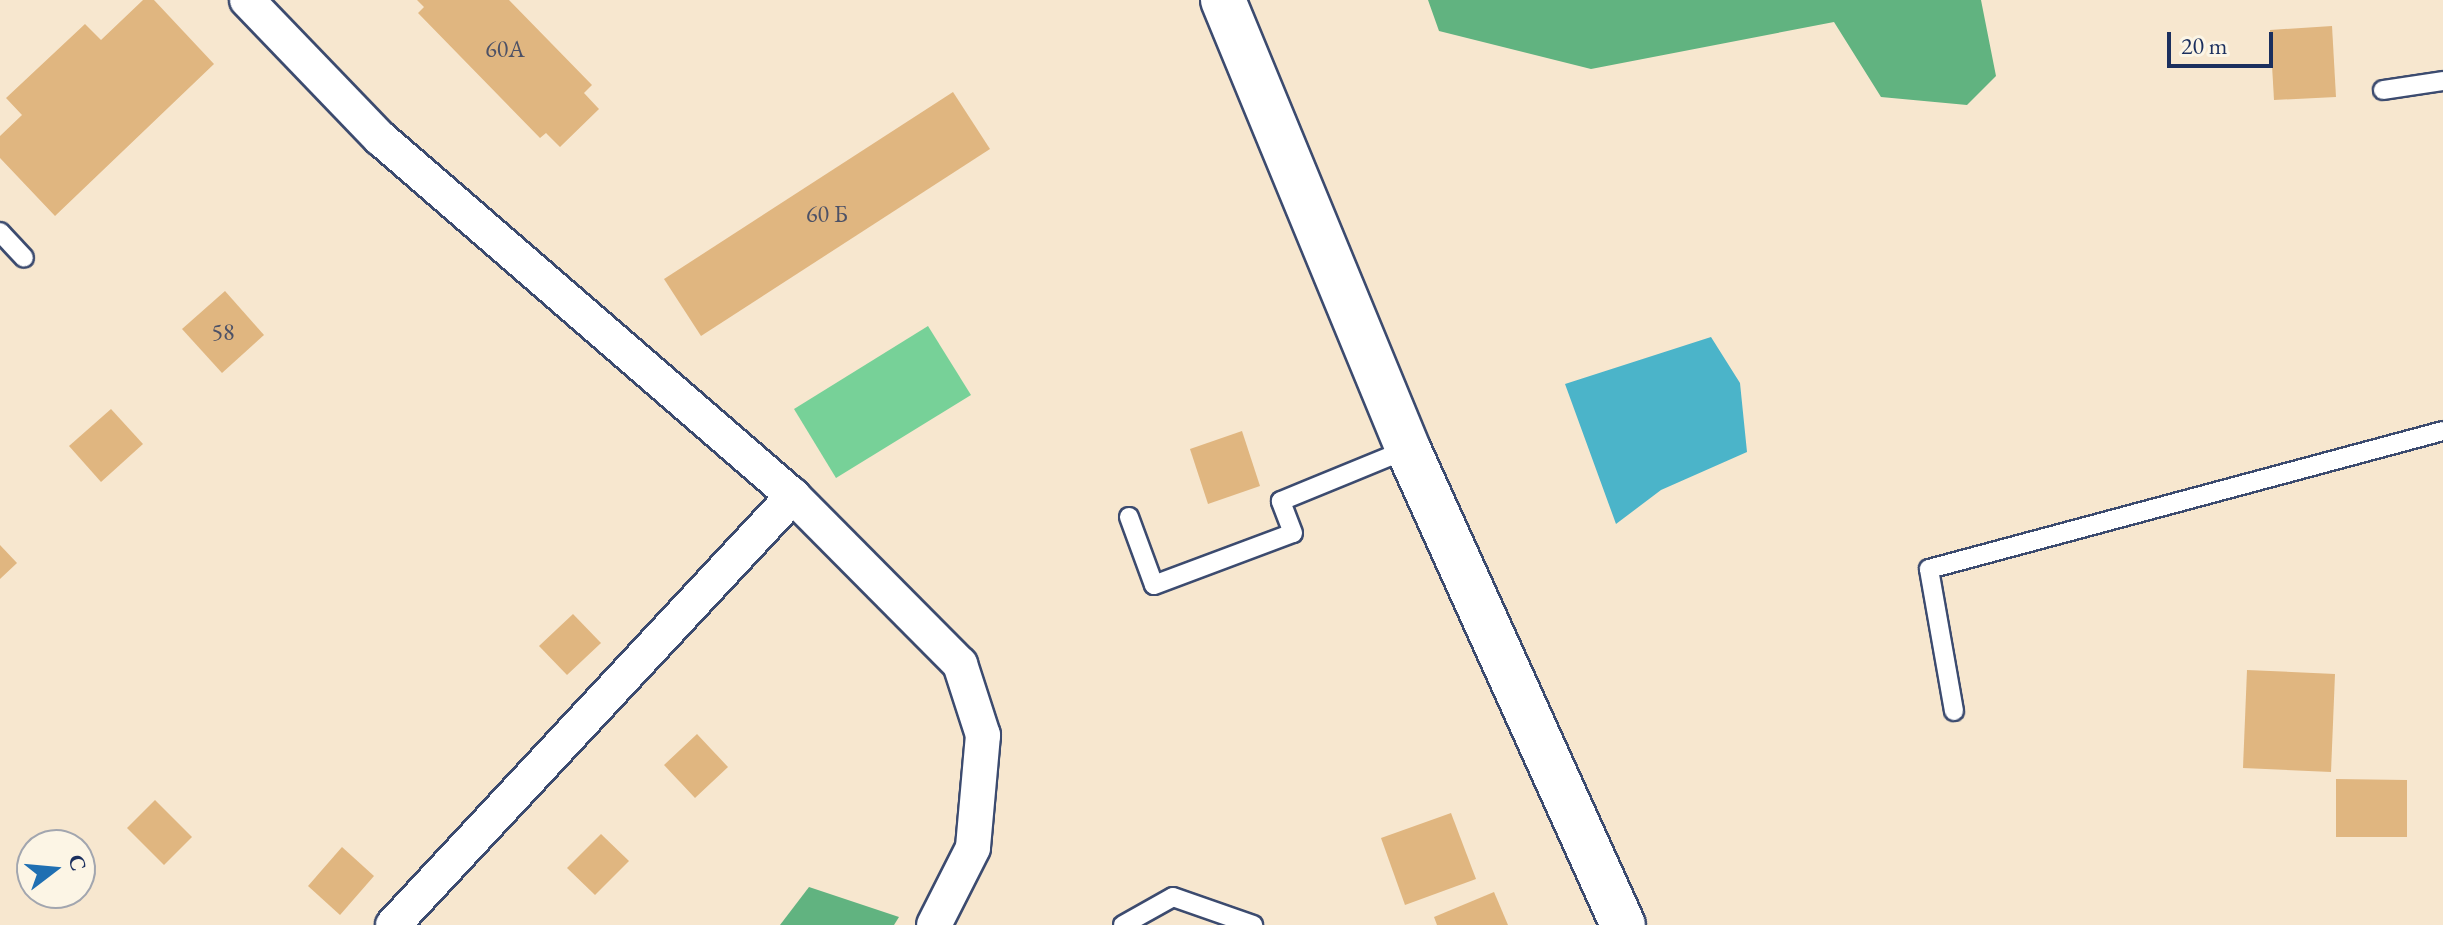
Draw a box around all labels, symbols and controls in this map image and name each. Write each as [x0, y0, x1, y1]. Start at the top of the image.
scale bar [2171, 16, 2277, 66]
text: 20 m [2181, 30, 2228, 61]
house number: 60А [485, 35, 525, 63]
house number: 60 Б [806, 200, 848, 228]
house number: 58 [211, 318, 235, 346]
north arrow [16, 829, 96, 909]
text: С [62, 851, 94, 874]

